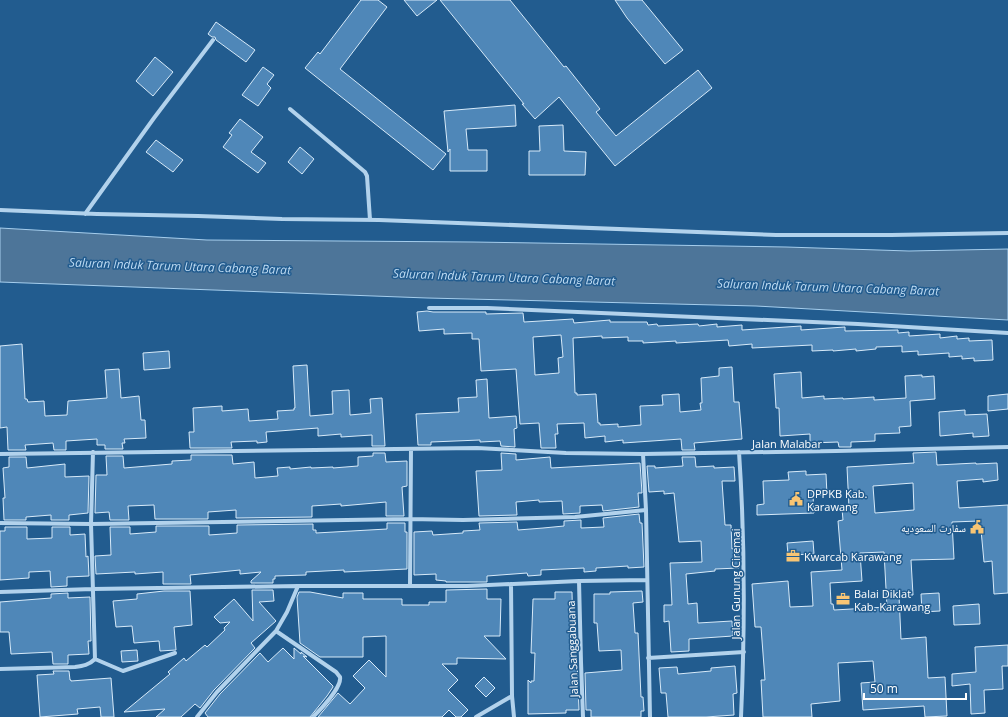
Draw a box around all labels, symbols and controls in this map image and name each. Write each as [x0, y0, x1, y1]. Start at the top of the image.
water label: Saluran Induk Tarum Utara Cabang Barat [69, 254, 292, 278]
water label: Saluran Induk Tarum Utara Cabang Barat [393, 265, 616, 289]
water label: Saluran Induk Tarum Utara Cabang Barat [717, 275, 940, 299]
street label: Jalan Malabar [751, 436, 822, 451]
place label: DPPKB Kab. Karawang [807, 486, 867, 514]
public building icon: DPPKB Kab. Karawang [788, 491, 804, 507]
public building icon: سفارت السعوديه [969, 519, 985, 535]
place label: سفارت السعوديه [901, 520, 966, 535]
street label: Jalan Gunung Ciremai [728, 529, 743, 640]
office icon: Kwarcab Karawang [785, 548, 801, 564]
place label: Kwarcab Karawang [804, 549, 902, 564]
place label: Balai Diklat Kab. Karawang [854, 586, 930, 614]
office icon: Balai Diklat Kab. Karawang [835, 591, 851, 607]
street label: Jalan Sanggabuana [563, 600, 581, 699]
scale bar [864, 675, 966, 701]
text: 50 m [870, 680, 898, 697]

